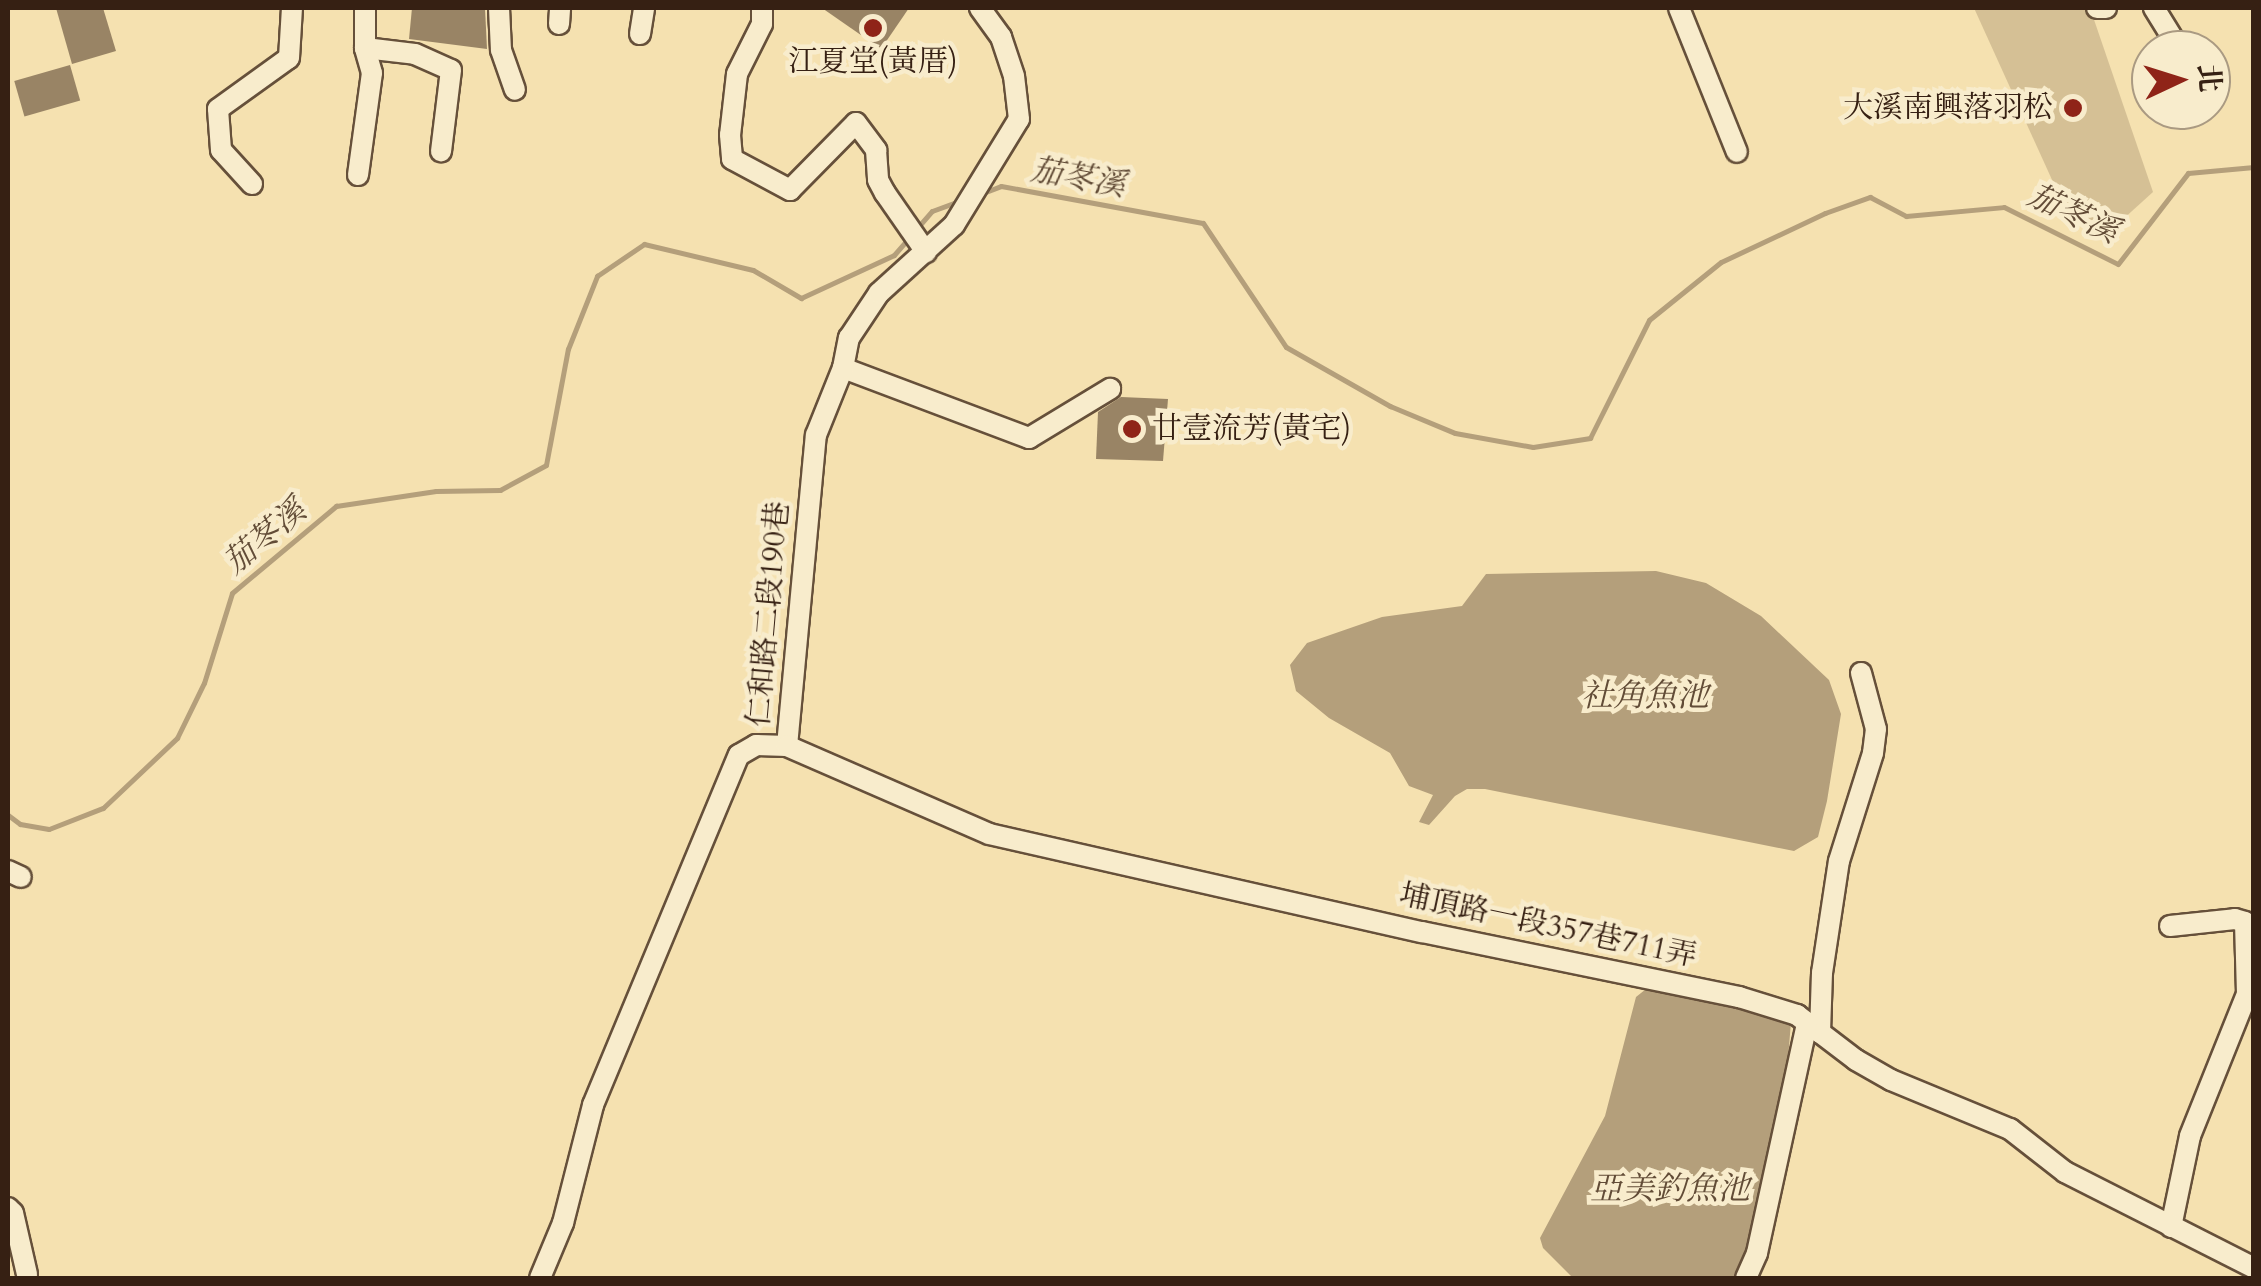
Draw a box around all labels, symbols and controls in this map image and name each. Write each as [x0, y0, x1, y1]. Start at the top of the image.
marker: 江夏堂(黃厝) [862, 17, 884, 39]
north arrow [2131, 30, 2231, 130]
place label: 江夏堂(黃厝) [788, 44, 958, 80]
text: 北 [2189, 63, 2229, 93]
place label: 大溪南興落羽松 [1843, 90, 2053, 126]
marker: 大溪南興落羽松 [2062, 97, 2084, 119]
water label: 茄苳溪 [1027, 151, 1129, 205]
water label: 茄苳溪 [2021, 176, 2125, 252]
place label: 廿壹流芳(黃宅) [1152, 411, 1351, 447]
marker: 廿壹流芳(黃宅) [1121, 418, 1143, 440]
water label: 茄苳溪 [216, 491, 314, 583]
street label: 仁和路二段190巷 [741, 500, 797, 728]
water label: 社角魚池 [1581, 677, 1709, 715]
street label: 埔頂路一段357巷711弄 [1396, 877, 1700, 975]
water label: 亞美釣魚池 [1590, 1170, 1750, 1208]

